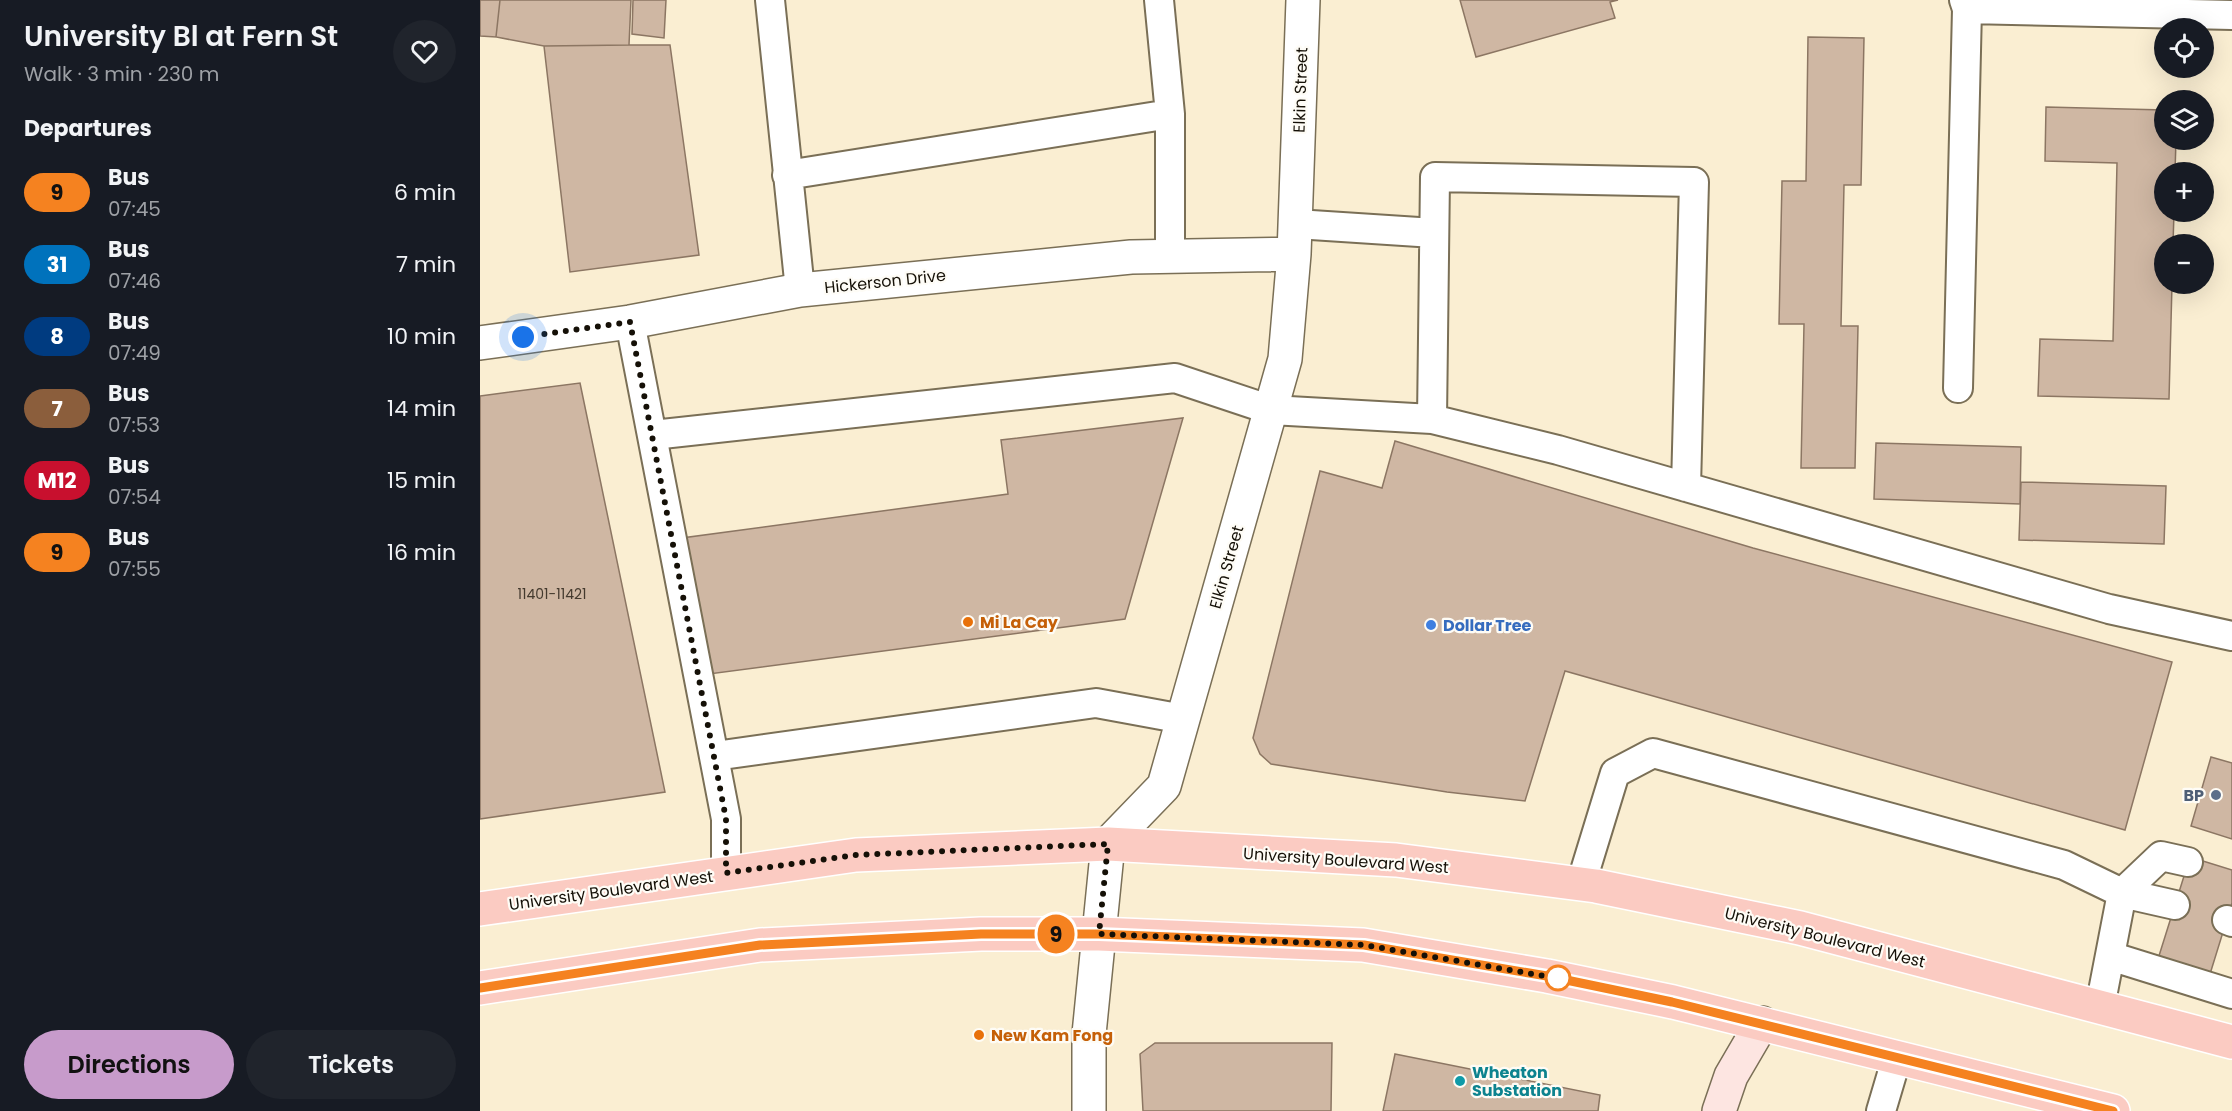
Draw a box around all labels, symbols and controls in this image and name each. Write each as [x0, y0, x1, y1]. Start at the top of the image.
text: University Bl at Fern St [24, 17, 338, 56]
map controls [2154, 18, 2214, 294]
button: locate [2154, 18, 2214, 78]
button: heart [393, 20, 456, 83]
street label: Elkin Street [1288, 47, 1313, 133]
text: Walk · 3 min · 230 m [24, 60, 219, 88]
button: layers [2154, 90, 2214, 150]
text: Departures [24, 113, 152, 144]
text: Bus [108, 162, 150, 193]
button: + [2154, 162, 2214, 222]
text: 6 min [394, 177, 456, 208]
text: 9 [51, 178, 63, 207]
text: 07:45 [108, 195, 161, 223]
text: Bus [108, 234, 150, 265]
button: − [2154, 234, 2214, 294]
text: 7 min [396, 249, 456, 280]
text: 31 [47, 250, 67, 279]
street label: Hickerson Drive [823, 264, 947, 299]
text: 07:46 [108, 267, 161, 295]
text: Bus [108, 306, 150, 337]
text: 10 min [387, 321, 456, 352]
text: 8 [50, 322, 64, 351]
your location [508, 322, 538, 352]
text: 07:49 [108, 339, 161, 367]
text: Bus [108, 378, 150, 409]
text: 14 min [387, 393, 456, 424]
text: 7 [51, 394, 63, 423]
text: 07:53 [108, 411, 160, 439]
text: Bus [108, 450, 150, 481]
text: 15 min [387, 465, 456, 496]
text: M12 [37, 466, 77, 495]
text: 07:54 [108, 483, 161, 511]
text: Bus [108, 522, 150, 553]
street label: Elkin Street [1204, 523, 1249, 611]
text: 16 min [387, 537, 456, 568]
text: 9 [51, 538, 63, 567]
text: 07:55 [108, 555, 161, 583]
house number: 11401-11421 [517, 584, 587, 604]
place label: Mi La Cay [980, 611, 1059, 634]
place label: Dollar Tree [1443, 614, 1532, 637]
marker: Mi La Cay [961, 615, 975, 629]
marker: Dollar Tree [1424, 618, 1438, 632]
place label: BP [2183, 784, 2204, 807]
marker: BP [2209, 788, 2223, 802]
street label: University Boulevard West [1242, 842, 1450, 879]
street label: University Boulevard West [508, 865, 715, 916]
street label: University Boulevard West [1722, 901, 1928, 974]
line badge: 9 [1036, 914, 1076, 954]
text: 9 [1050, 920, 1062, 949]
unlabelled marker [1545, 965, 1571, 991]
place label: New Kam Fong [991, 1024, 1113, 1047]
marker: New Kam Fong [972, 1028, 986, 1042]
button: Directions [24, 1030, 234, 1099]
button: Tickets [246, 1030, 456, 1099]
place label: Wheaton Substation [1472, 1061, 1562, 1102]
marker: Wheaton Substation [1453, 1074, 1467, 1088]

